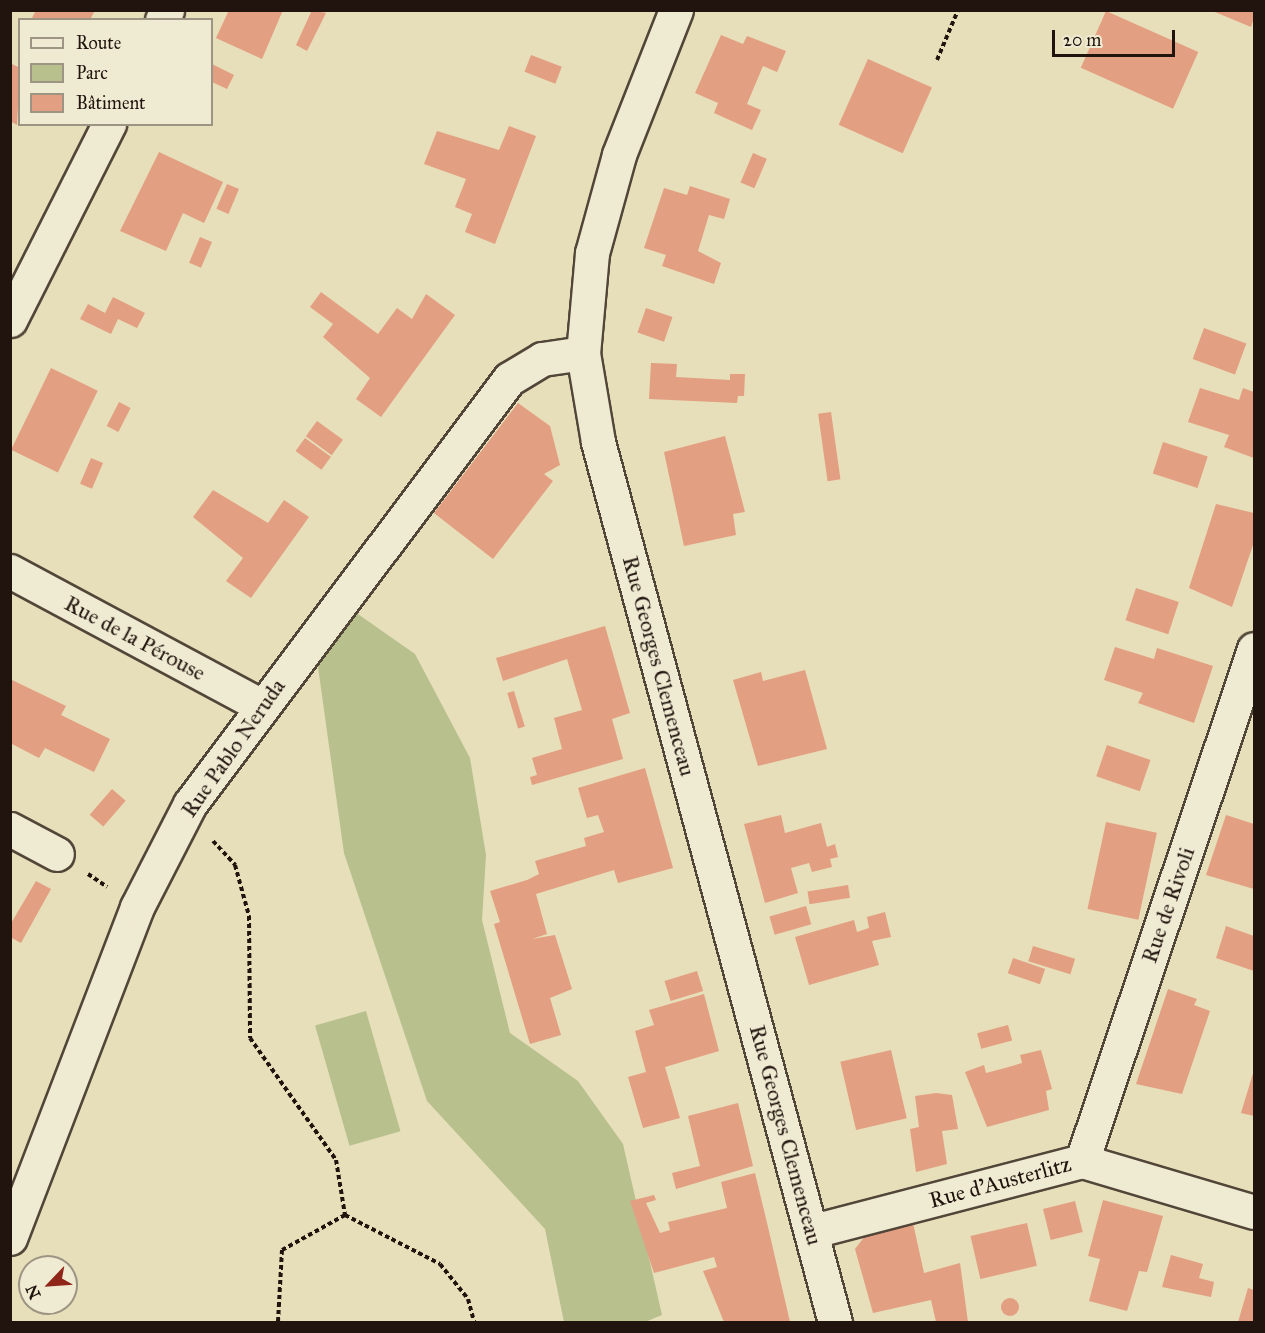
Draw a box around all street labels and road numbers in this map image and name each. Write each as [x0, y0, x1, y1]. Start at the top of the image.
street label: Rue Georges Clemenceau [617, 553, 701, 779]
street label: Rue de la Pérouse [60, 590, 210, 686]
street label: Rue Pablo Neruda [176, 674, 290, 822]
street label: Rue de Rivoli [1136, 844, 1200, 966]
street label: Rue Georges Clemenceau [744, 1022, 828, 1248]
street label: Rue d'Austerlitz [926, 1150, 1074, 1214]

